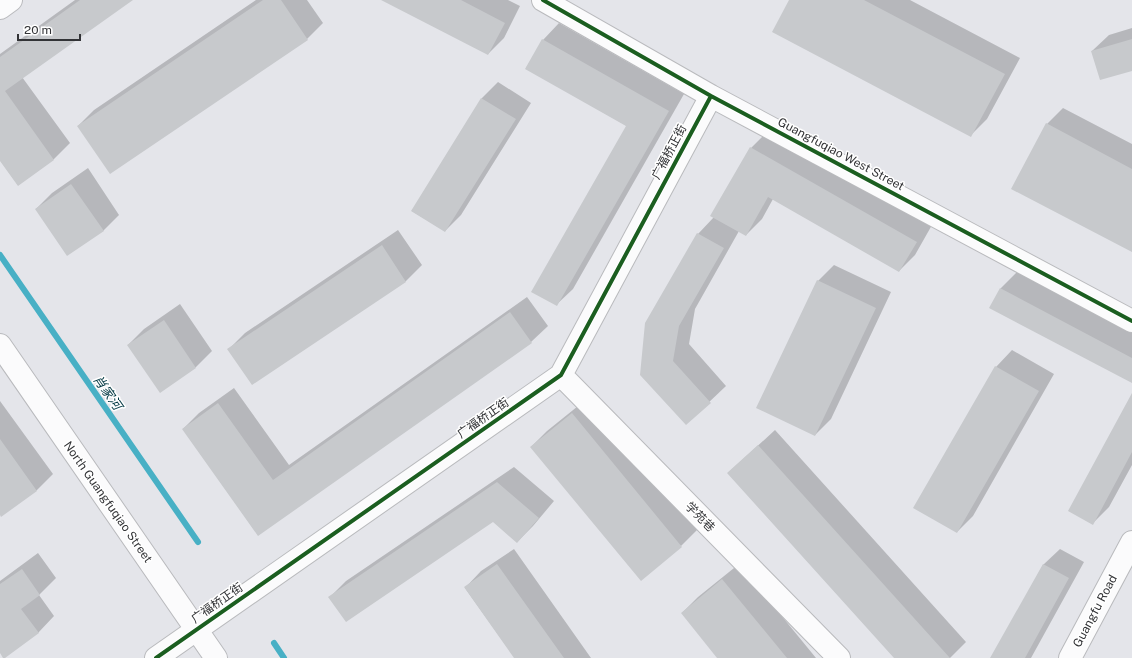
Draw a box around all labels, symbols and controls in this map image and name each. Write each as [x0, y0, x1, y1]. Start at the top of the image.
scale bar [18, 16, 80, 42]
text: 20 m [24, 23, 52, 37]
street label: Guangfuqiao West Street [775, 115, 907, 193]
street label: 广福桥正街 [649, 122, 689, 182]
water label: 肖家河 [90, 372, 127, 415]
street label: 广福桥正街 [454, 395, 512, 441]
street label: North Guangfuqiao Street [61, 439, 155, 566]
street label: 学苑巷 [682, 499, 718, 535]
street label: Guangfu Road [1070, 572, 1120, 650]
street label: 广福桥正街 [188, 580, 246, 626]

